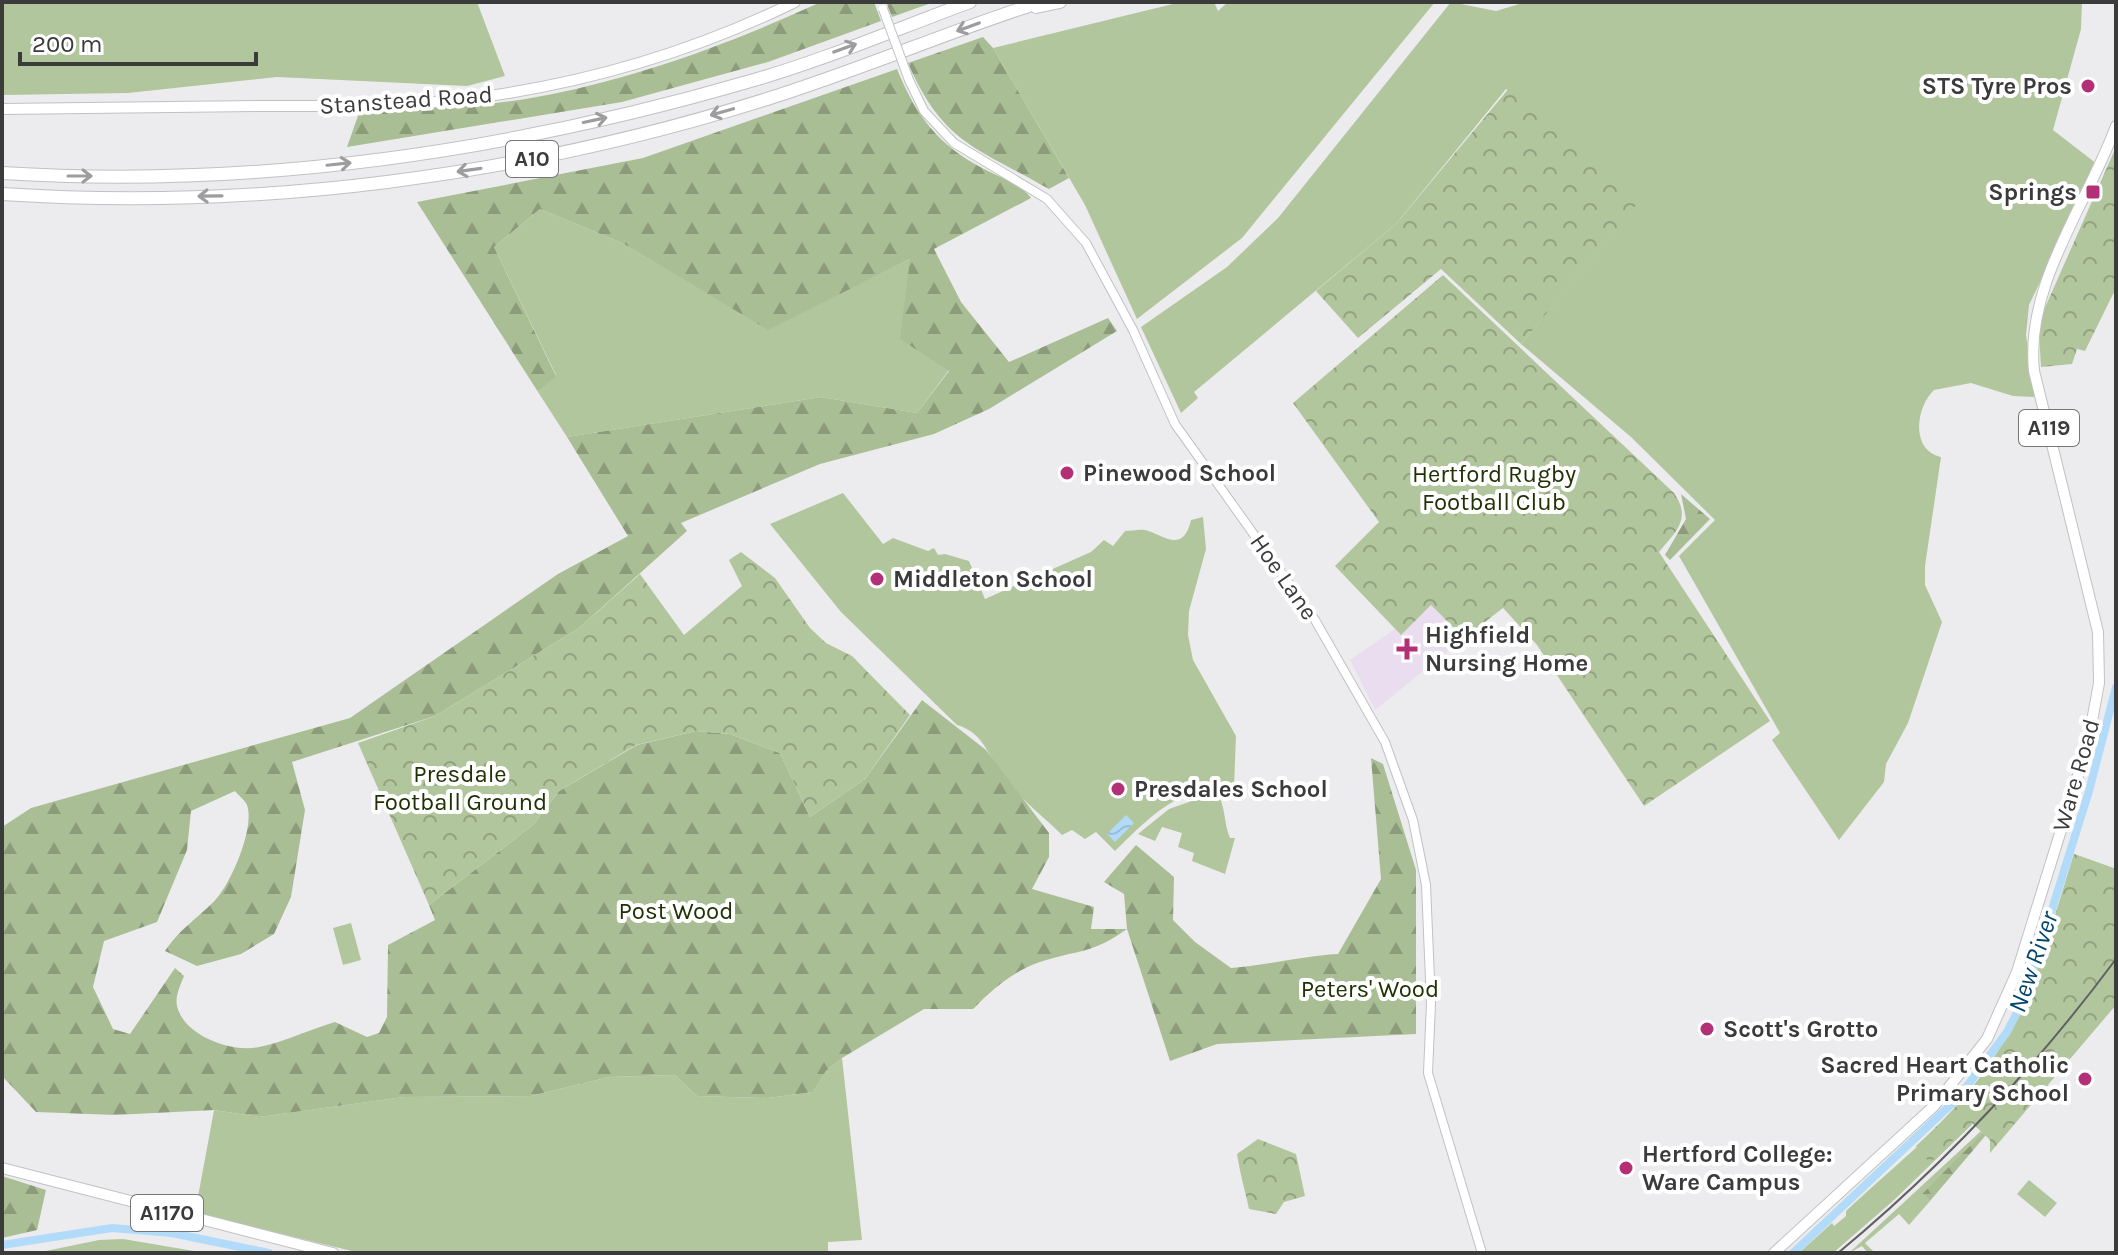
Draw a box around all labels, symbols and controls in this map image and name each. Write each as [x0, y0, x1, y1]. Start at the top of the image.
scale bar [20, 16, 256, 66]
one-way arrow [955, 20, 980, 35]
text: 200 m [32, 30, 103, 58]
one-way arrow [832, 39, 857, 54]
place label: STS Tyre Pros [1922, 72, 2072, 100]
marker: STS Tyre Pros [2079, 77, 2097, 95]
street label: Stanstead Road [318, 80, 494, 120]
one-way arrow [709, 105, 735, 120]
one-way arrow [582, 112, 608, 127]
road number: A10 [506, 141, 558, 177]
one-way arrow [325, 157, 352, 172]
one-way arrow [457, 163, 482, 178]
one-way arrow [66, 169, 93, 184]
place label: Springs [1988, 178, 2077, 206]
marker: Springs [2084, 183, 2102, 201]
one-way arrow [197, 188, 224, 204]
road number: A119 [2019, 410, 2079, 446]
place label: Pinewood School [1083, 459, 1276, 487]
park label: Hertford Rugby Football Club [1412, 460, 1576, 516]
marker: Pinewood School [1058, 464, 1076, 482]
street label: Hoe Lane [1244, 529, 1324, 625]
place label: Middleton School [893, 565, 1093, 593]
marker: Middleton School [868, 570, 886, 588]
place label: Highfield Nursing Home [1425, 621, 1588, 677]
marker: Highfield Nursing Home [1396, 638, 1418, 660]
street label: Ware Road [2047, 715, 2105, 835]
park label: Presdale Football Ground [373, 760, 547, 816]
place label: Presdales School [1134, 775, 1328, 803]
marker: Presdales School [1109, 780, 1127, 798]
park label: Post Wood [619, 897, 733, 925]
water label: New River [2001, 906, 2065, 1017]
park label: Peters' Wood [1301, 975, 1439, 1003]
place label: Scott's Grotto [1723, 1015, 1878, 1043]
marker: Scott's Grotto [1698, 1020, 1716, 1038]
place label: Sacred Heart Catholic Primary School [1820, 1051, 2069, 1107]
marker: Sacred Heart Catholic Primary School [2076, 1070, 2094, 1088]
place label: Hertford College: Ware Campus [1642, 1140, 1832, 1196]
marker: Hertford College: Ware Campus [1617, 1159, 1635, 1177]
road number: A1170 [131, 1195, 203, 1231]

